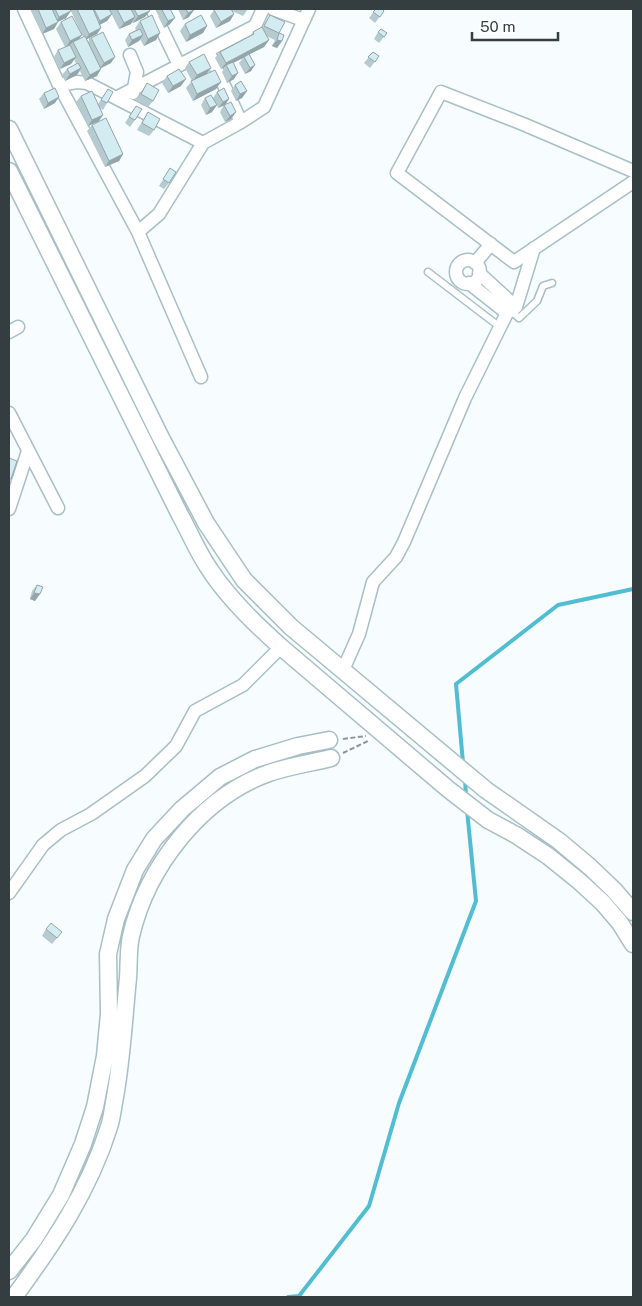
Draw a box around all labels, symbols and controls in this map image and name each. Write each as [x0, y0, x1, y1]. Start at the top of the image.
scale bar [472, 10, 558, 42]
text: 50 m [480, 18, 515, 35]

